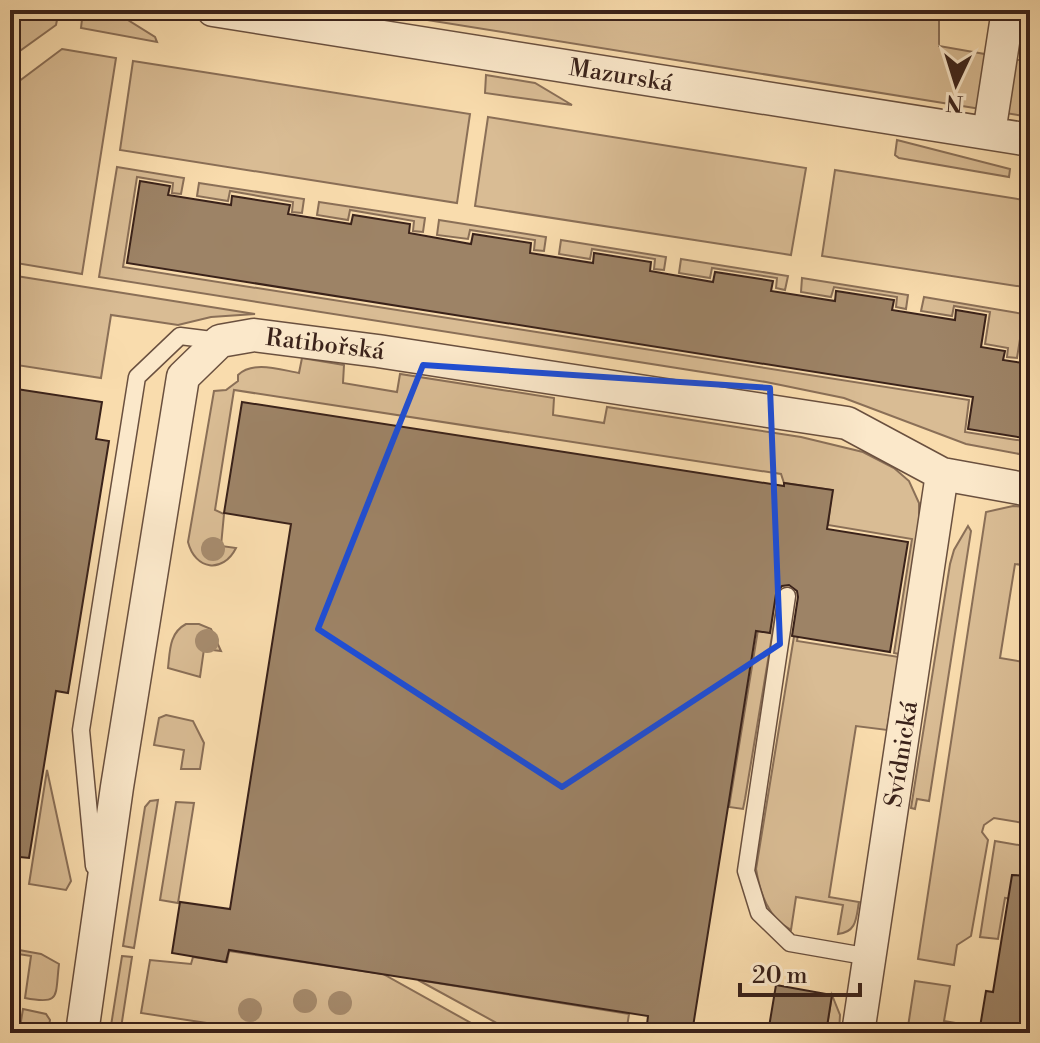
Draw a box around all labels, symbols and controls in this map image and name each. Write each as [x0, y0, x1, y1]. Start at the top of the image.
north arrow [916, 44, 996, 124]
street label: Mazurská [567, 53, 676, 99]
text: N [944, 88, 964, 117]
street label: Ratibořská [264, 323, 387, 367]
street label: Svídnická [879, 698, 925, 809]
scale bar [740, 947, 860, 997]
text: 20 m [752, 961, 808, 991]

